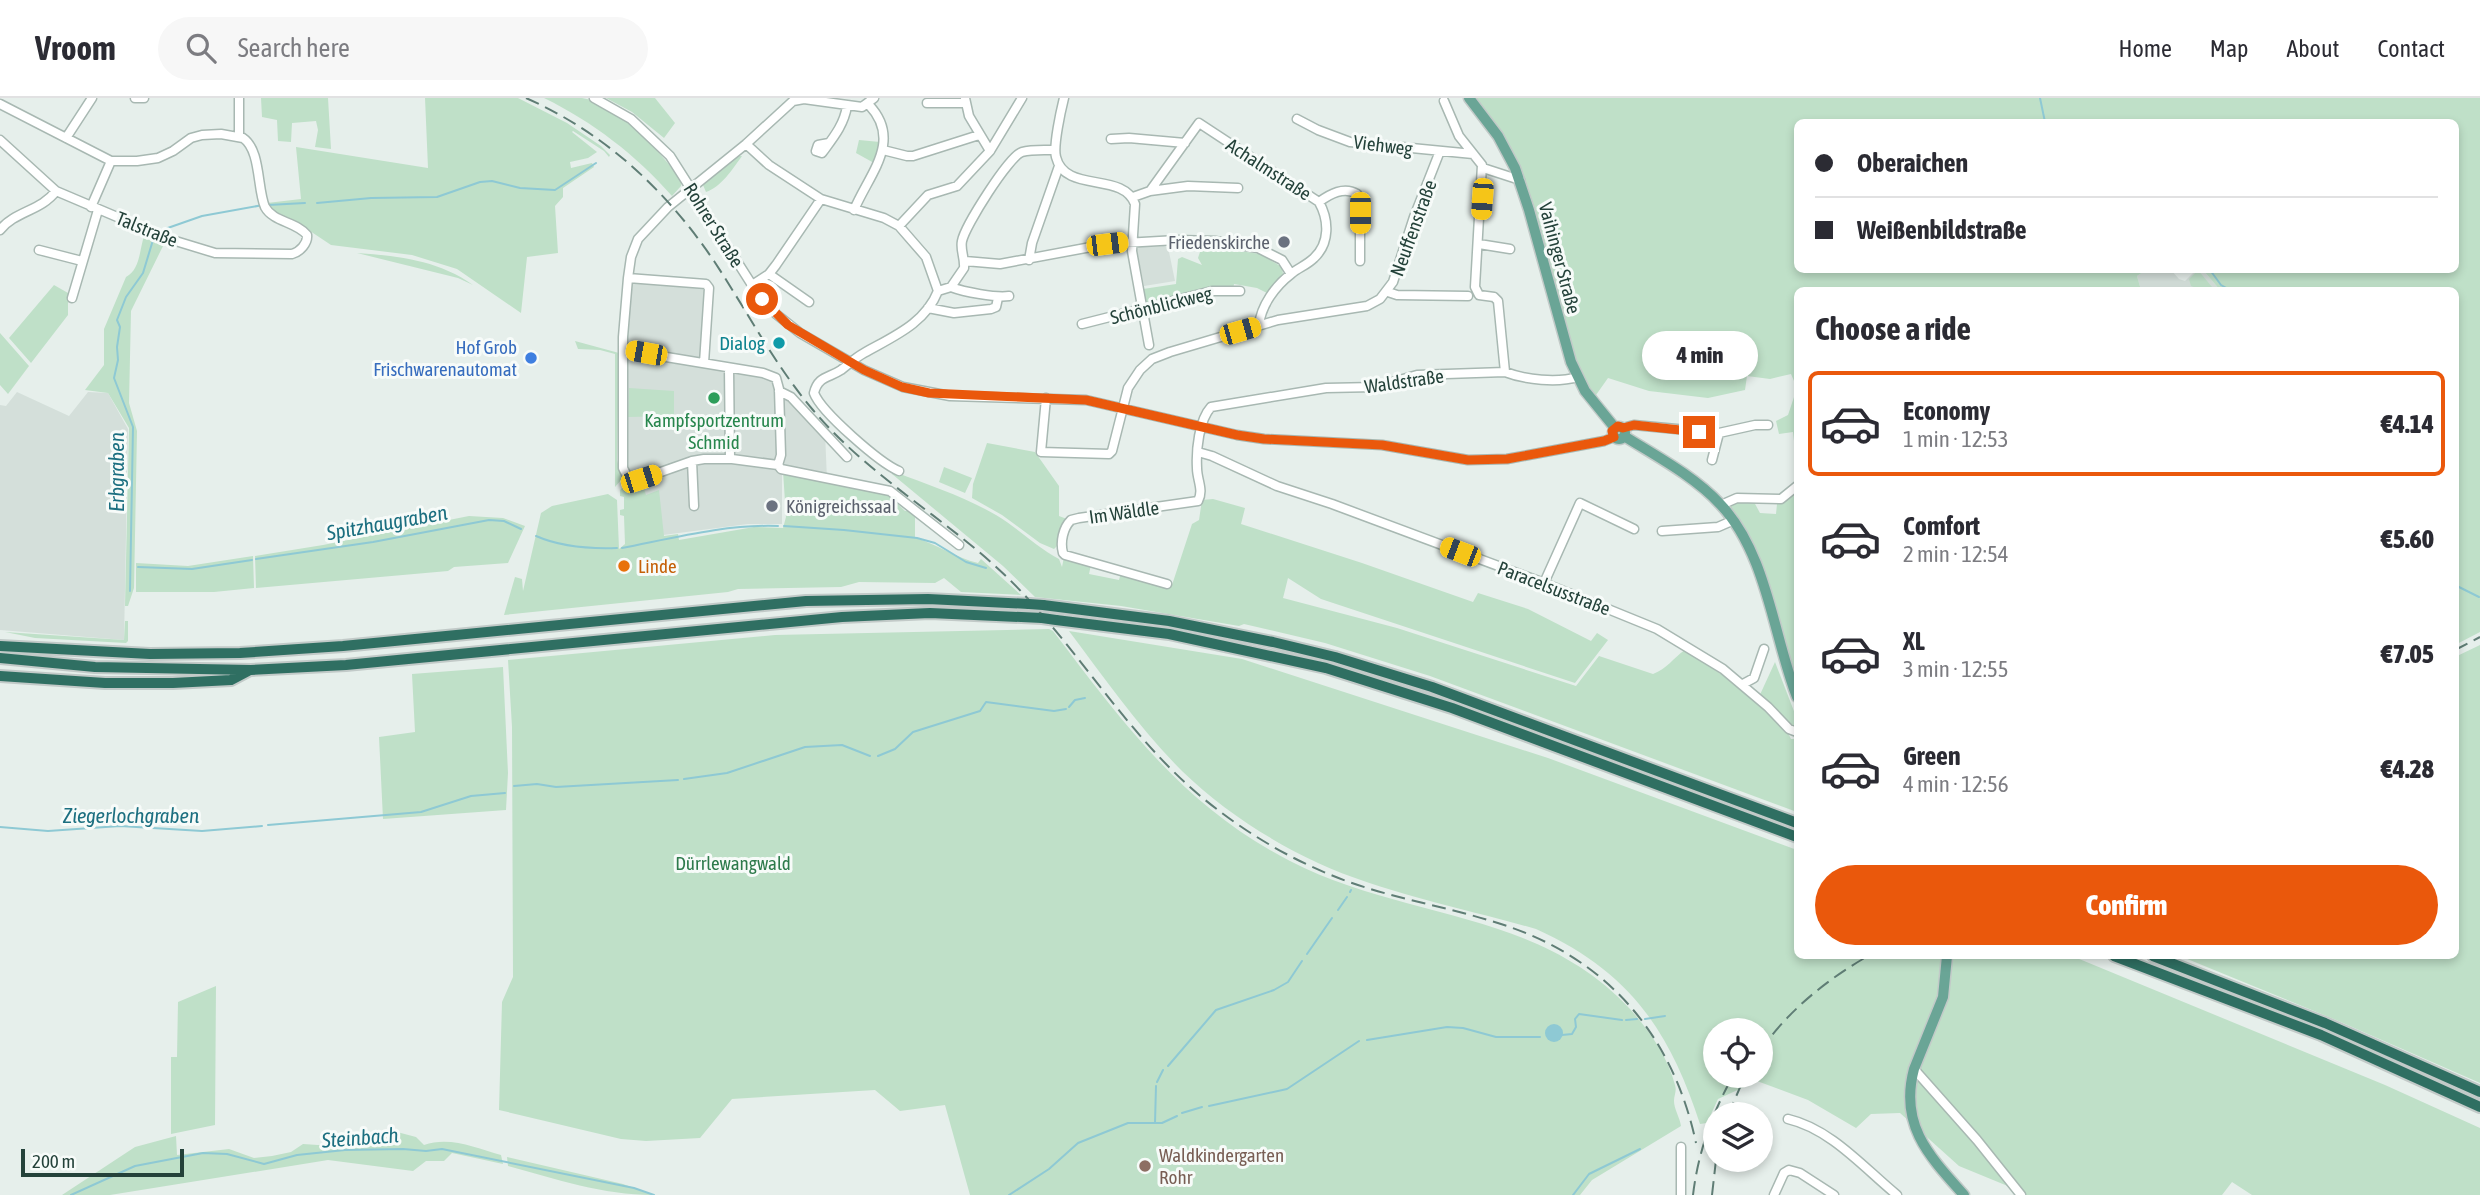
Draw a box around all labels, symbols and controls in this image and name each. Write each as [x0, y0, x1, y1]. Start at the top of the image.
search box [158, 17, 648, 80]
text: Vroom [35, 29, 116, 67]
icon: search [182, 29, 220, 67]
text: Search here [238, 33, 350, 63]
text: Home [2118, 35, 2172, 62]
text: Map [2210, 35, 2248, 62]
text: About [2286, 35, 2339, 62]
text: Contact [2377, 35, 2445, 62]
street label: Viehweg [1352, 130, 1415, 160]
street label: Achalmstraße [1222, 133, 1316, 205]
text: Oberaichen [1857, 148, 1968, 178]
street label: Neuffenstraße [1385, 177, 1441, 279]
car [1471, 177, 1494, 221]
street label: Rohrer Straße [679, 179, 749, 271]
car [1350, 192, 1371, 234]
street label: Vaihinger Straße [1535, 200, 1585, 316]
street label: Talstraße [113, 207, 181, 251]
text: Weißenbildstraße [1857, 215, 2027, 245]
car [1085, 231, 1130, 257]
place label: Friedenskirche [1168, 231, 1270, 253]
marker: Friedenskirche [1276, 234, 1292, 250]
street label: Schönblickweg [1108, 282, 1215, 328]
route start [746, 283, 778, 315]
text: Choose a ride [1815, 310, 1971, 347]
car [1217, 315, 1264, 347]
callout: 4 min [1641, 330, 1757, 380]
place label: Dialog [719, 332, 766, 354]
marker: Dialog [771, 335, 787, 351]
place label: Hof Grob Frischwarenautomat [373, 336, 517, 380]
car [624, 339, 669, 367]
text: 4 min [1677, 342, 1723, 368]
marker: Hof Grob Frischwarenautomat [523, 350, 539, 366]
street label: Waldstraße [1363, 365, 1445, 397]
marker: Kampfsportzentrum Schmid [706, 390, 722, 406]
icon: car [1819, 392, 1882, 455]
text: Economy [1903, 396, 1990, 426]
place label: Kampfsportzentrum Schmid [644, 409, 784, 453]
text: €4.14 [2381, 409, 2434, 439]
route end [1683, 416, 1715, 448]
text: 1 min · 12:53 [1903, 426, 2009, 452]
water label: Erbgraben [104, 432, 128, 512]
car [618, 463, 665, 495]
place label: Königreichssaal [786, 495, 897, 517]
street label: Im Wäldle [1088, 496, 1160, 528]
marker: Königreichssaal [764, 498, 780, 514]
water label: Spitzhaugraben [324, 500, 449, 545]
icon: car [1819, 507, 1882, 570]
text: Comfort [1903, 511, 1980, 541]
text: €5.60 [2381, 524, 2434, 554]
car [1437, 535, 1484, 569]
text: 2 min · 12:54 [1903, 541, 2009, 567]
place label: Linde [638, 555, 677, 577]
street label: Paracelsusstraße [1495, 556, 1613, 620]
marker: Linde [616, 558, 632, 574]
icon: car [1819, 622, 1882, 685]
text: XL [1903, 626, 1925, 656]
text: €7.05 [2381, 639, 2434, 669]
text: 3 min · 12:55 [1903, 656, 2009, 682]
icon: car [1819, 737, 1882, 800]
text: Green [1903, 741, 1961, 771]
text: €4.28 [2381, 754, 2434, 784]
text: 4 min · 12:56 [1903, 771, 2009, 797]
water label: Ziegerlochgraben [63, 803, 199, 827]
park label: Dürrlewangwald [675, 852, 791, 874]
button: Confirm [1815, 865, 2438, 945]
map controls [1703, 1018, 1773, 1172]
button: locate [1703, 1018, 1773, 1088]
button: layers [1703, 1102, 1773, 1172]
water label: Steinbach [320, 1122, 399, 1152]
place label: Waldkindergarten Rohr [1159, 1144, 1284, 1188]
scale bar [21, 1146, 184, 1178]
text: 200 m [32, 1150, 75, 1172]
marker: Waldkindergarten Rohr [1137, 1158, 1153, 1174]

